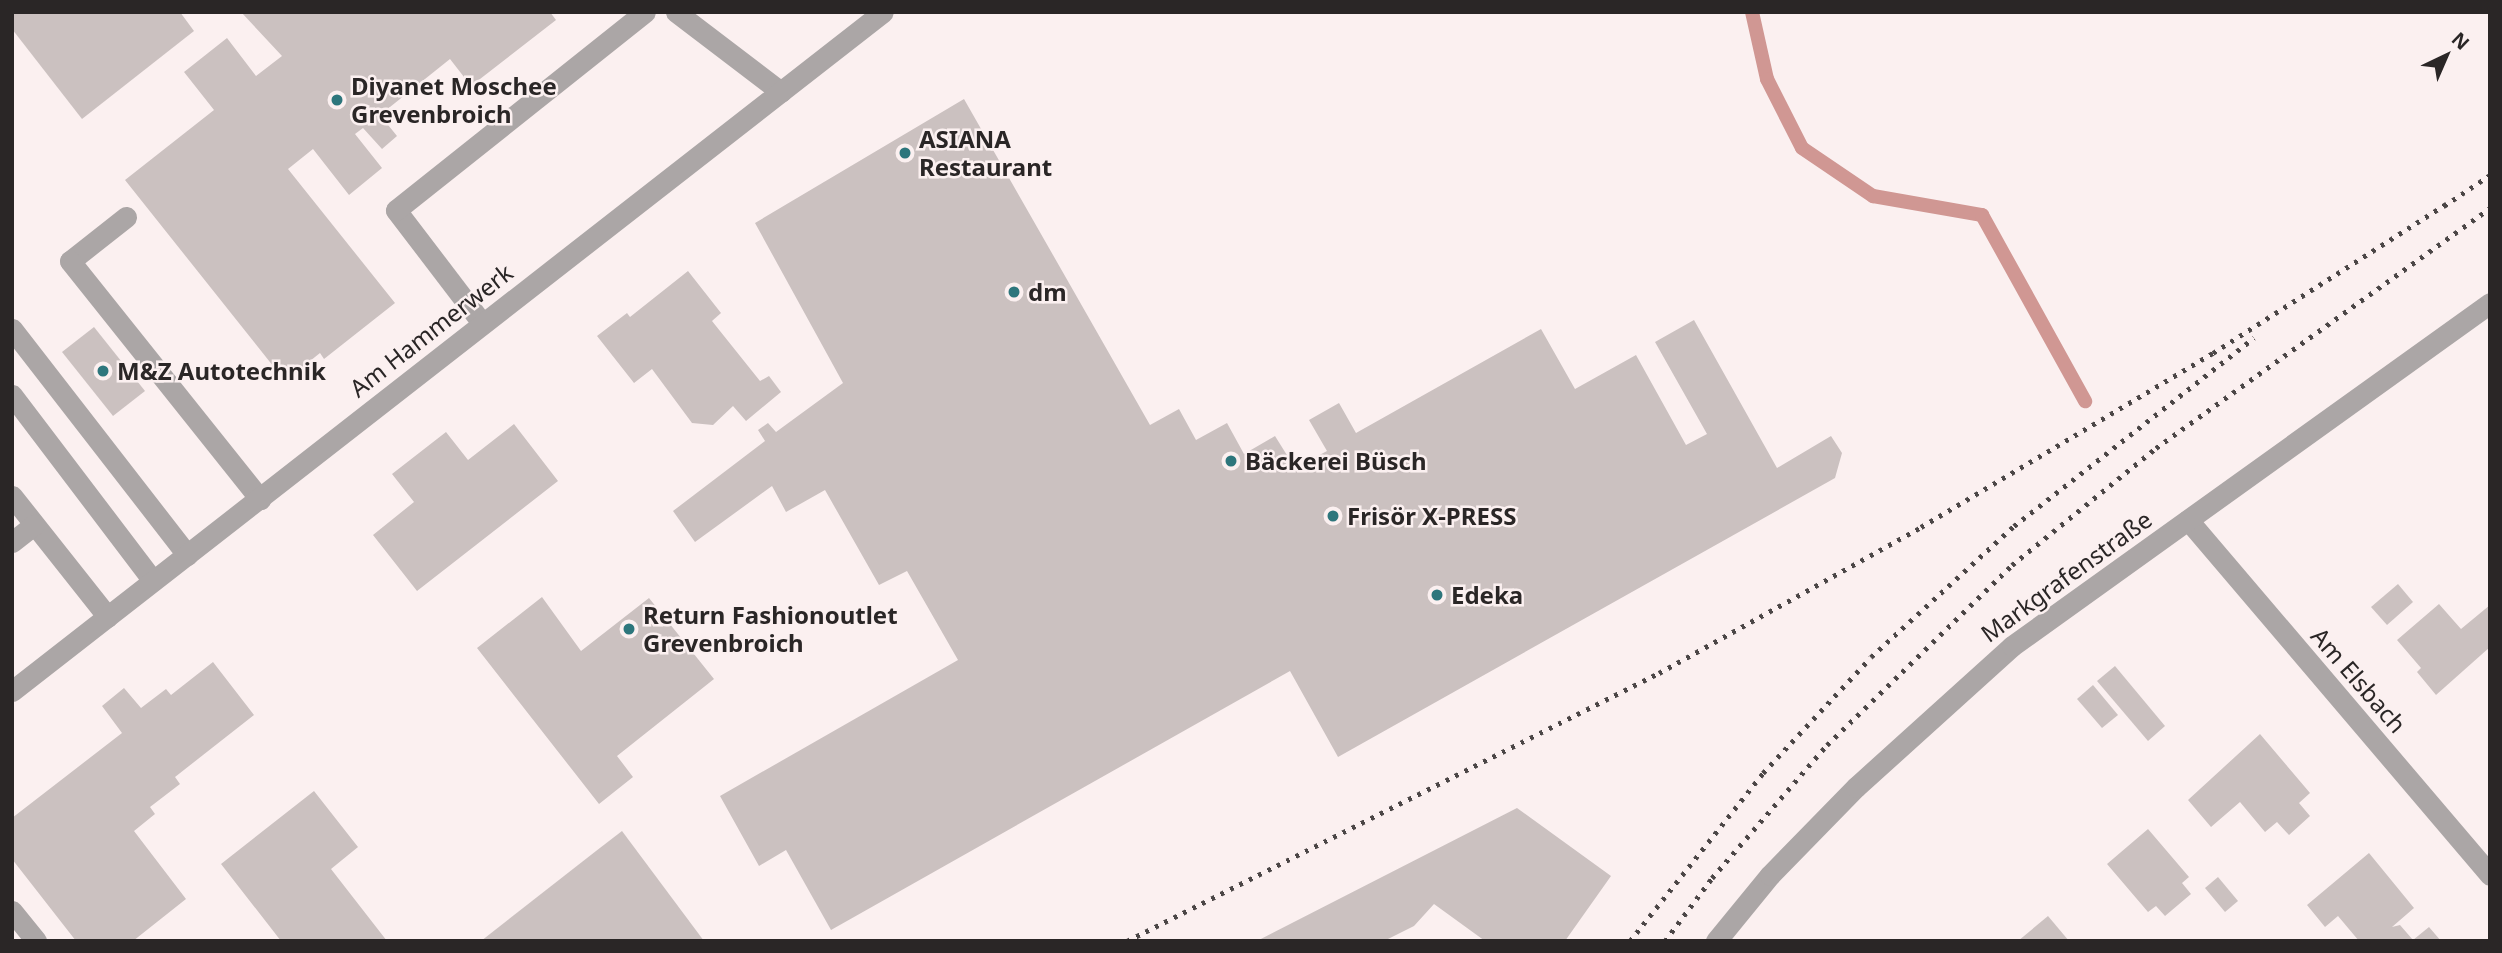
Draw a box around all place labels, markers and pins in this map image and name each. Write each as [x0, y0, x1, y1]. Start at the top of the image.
place label: Diyanet Moschee Grevenbroich [351, 72, 557, 128]
marker: Diyanet Moschee Grevenbroich [329, 92, 345, 108]
place label: ASIANA Restaurant [919, 125, 1052, 181]
marker: ASIANA Restaurant [897, 145, 913, 161]
place label: dm [1028, 278, 1067, 306]
marker: dm [1006, 284, 1022, 300]
place label: M&Z Autotechnik [117, 357, 326, 385]
marker: M&Z Autotechnik [95, 363, 111, 379]
place label: Bäckerei Büsch [1245, 447, 1427, 475]
marker: Bäckerei Büsch [1223, 453, 1239, 469]
place label: Frisör X-PRESS [1347, 502, 1516, 530]
marker: Frisör X-PRESS [1325, 508, 1341, 524]
place label: Edeka [1451, 581, 1523, 609]
marker: Edeka [1429, 587, 1445, 603]
place label: Return Fashionoutlet Grevenbroich [643, 601, 898, 657]
marker: Return Fashionoutlet Grevenbroich [621, 621, 637, 637]

